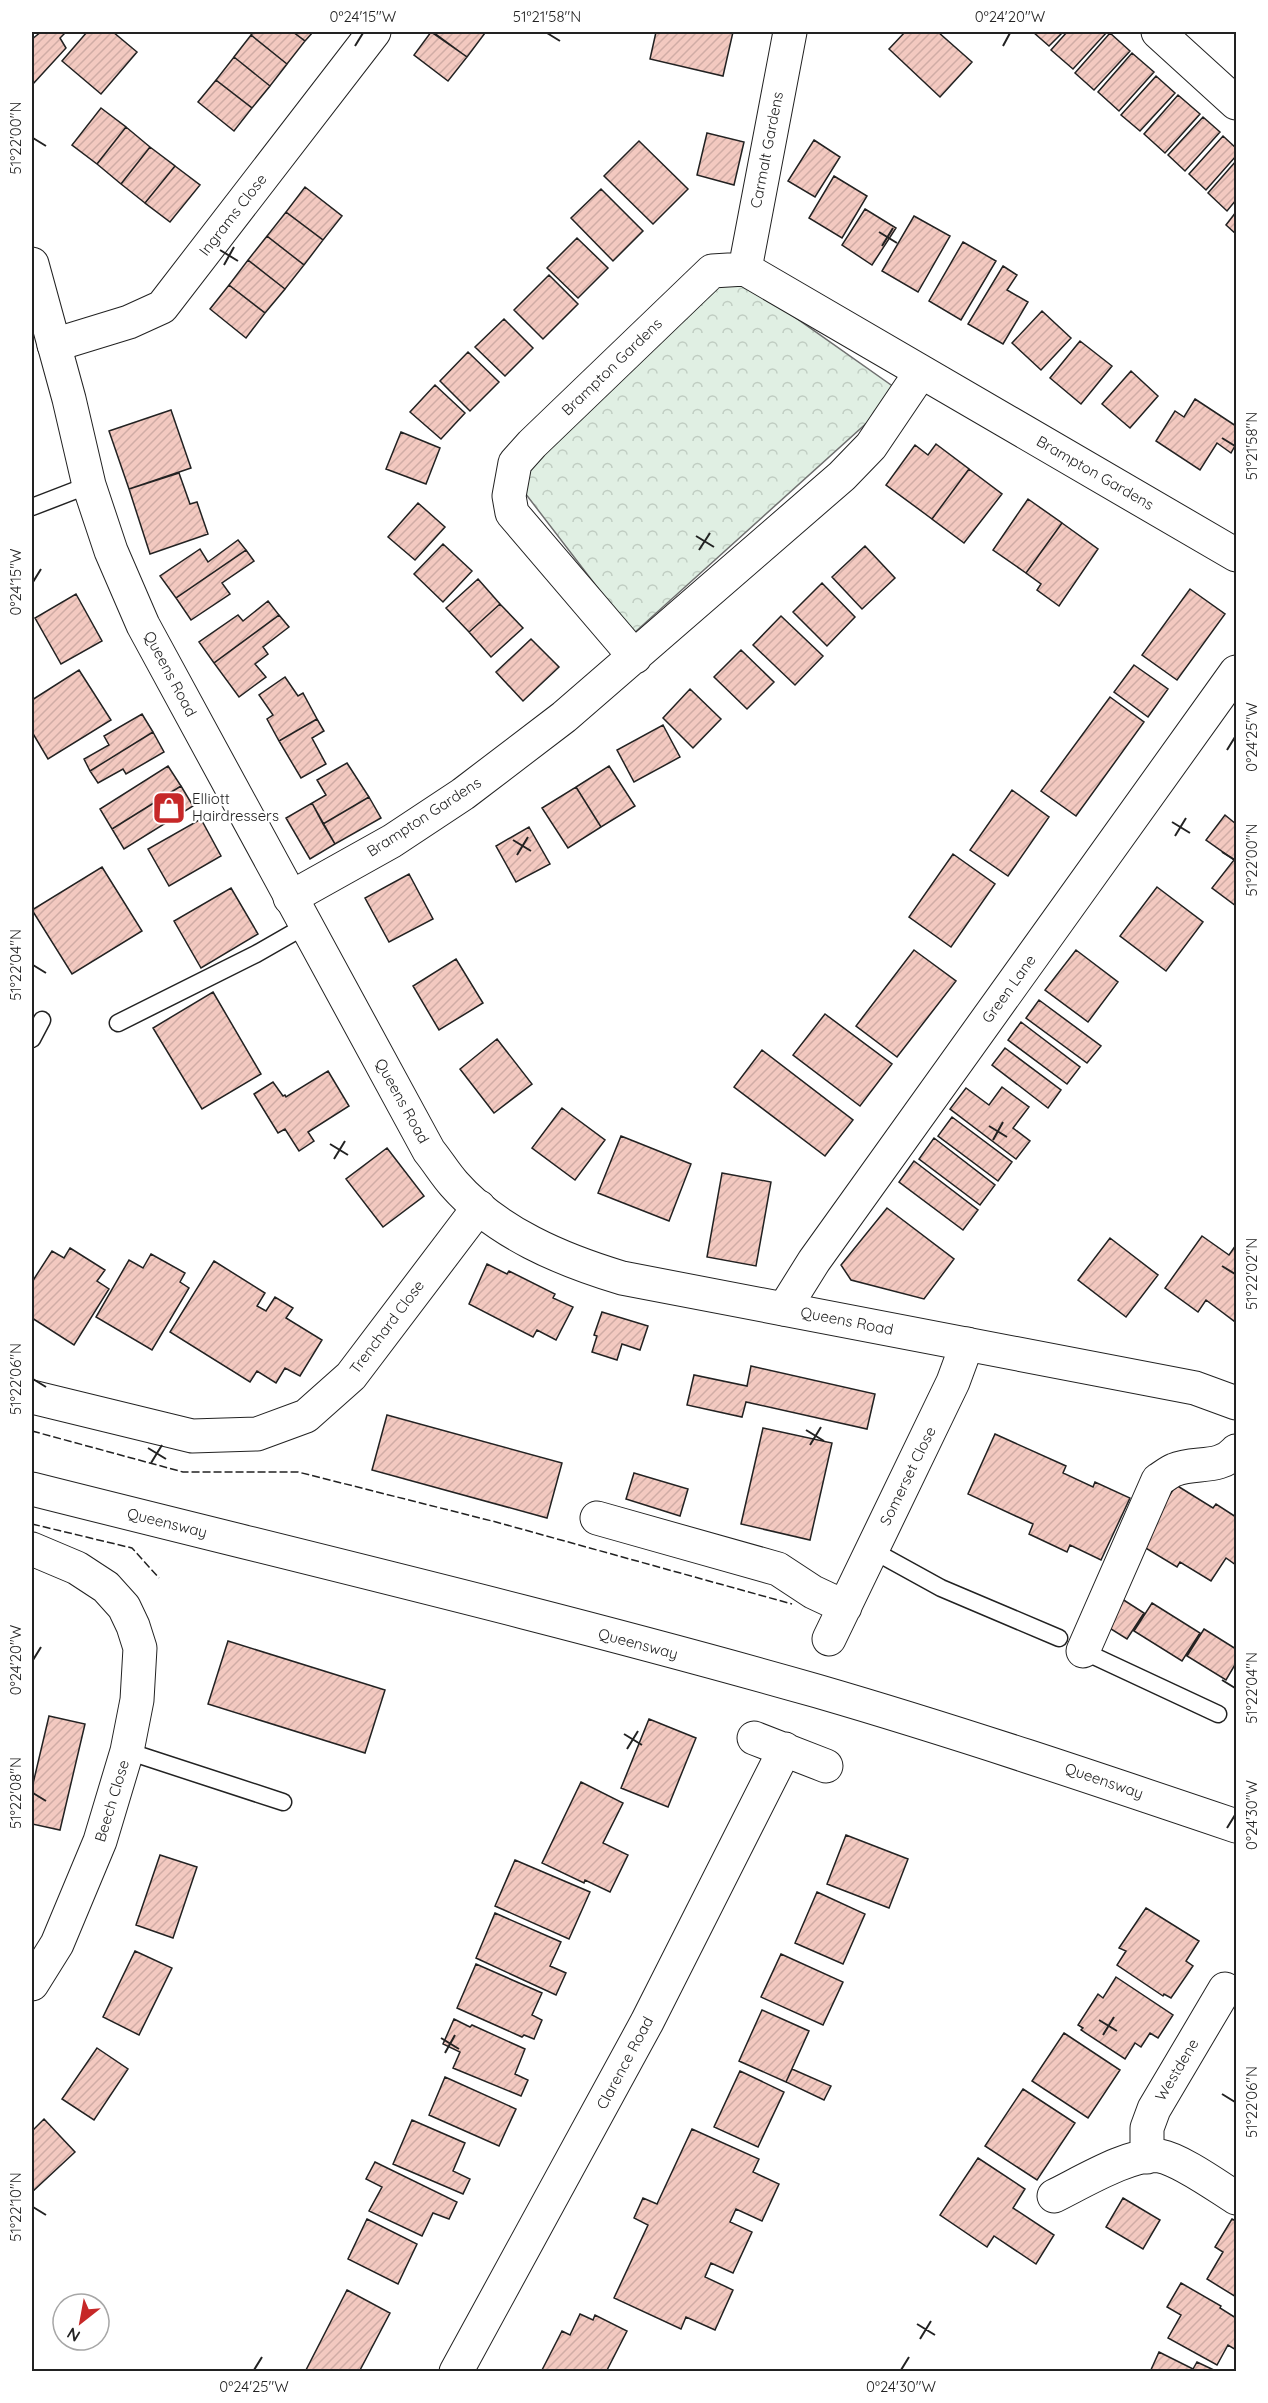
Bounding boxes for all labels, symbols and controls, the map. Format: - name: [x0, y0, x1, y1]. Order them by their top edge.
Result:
- text: 0°24'15"W: [330, 7, 397, 26]
- text: 51°21'58"N: [513, 7, 581, 26]
- text: 0°24'20"W: [975, 7, 1046, 26]
- street label: Carmalt Gardens: [746, 90, 787, 210]
- text: 51°22'00"N: [6, 102, 25, 174]
- street label: Ingrams Close: [195, 170, 271, 260]
- street label: Brampton Gardens: [557, 314, 666, 419]
- text: 51°21'58"N: [1242, 412, 1261, 480]
- street label: Brampton Gardens: [1033, 431, 1157, 514]
- text: 0°24'15"W: [6, 548, 25, 615]
- street label: Queens Road: [140, 628, 201, 720]
- text: 0°24'25"W: [1242, 702, 1261, 772]
- street label: Brampton Gardens: [363, 773, 484, 861]
- place label: Elliott Hairdressers: [192, 789, 279, 825]
- shop icon: Elliott Hairdressers: [151, 790, 187, 826]
- text: 51°22'00"N: [1242, 824, 1261, 896]
- text: 51°22'04"N: [6, 929, 25, 1001]
- street label: Green Lane: [977, 951, 1040, 1027]
- street label: Queens Road: [371, 1055, 434, 1147]
- text: 51°22'02"N: [1242, 1238, 1261, 1310]
- street label: Trenchard Close: [345, 1276, 428, 1377]
- street label: Queens Road: [799, 1302, 895, 1339]
- text: 51°22'06"N: [6, 1343, 25, 1415]
- street label: Somerset Close: [875, 1423, 940, 1528]
- street label: Queensway: [125, 1503, 209, 1542]
- text: 0°24'20"W: [6, 1624, 25, 1695]
- street label: Queensway: [596, 1624, 680, 1663]
- text: 51°22'04"N: [1242, 1652, 1261, 1724]
- text: 51°22'08"N: [6, 1757, 25, 1829]
- street label: Beech Close: [90, 1758, 133, 1844]
- street label: Queensway: [1062, 1758, 1146, 1803]
- text: 0°24'30"W: [1242, 1780, 1261, 1850]
- street label: Clarence Road: [592, 2013, 657, 2112]
- street label: Westdene: [1151, 2035, 1203, 2104]
- text: 51°22'06"N: [1242, 2066, 1261, 2138]
- text: 51°22'10"N: [6, 2172, 25, 2242]
- north arrow: [51, 2292, 111, 2352]
- text: N: [63, 2323, 83, 2346]
- text: 0°24'25"W: [219, 2377, 289, 2396]
- text: 0°24'30"W: [866, 2377, 936, 2396]

